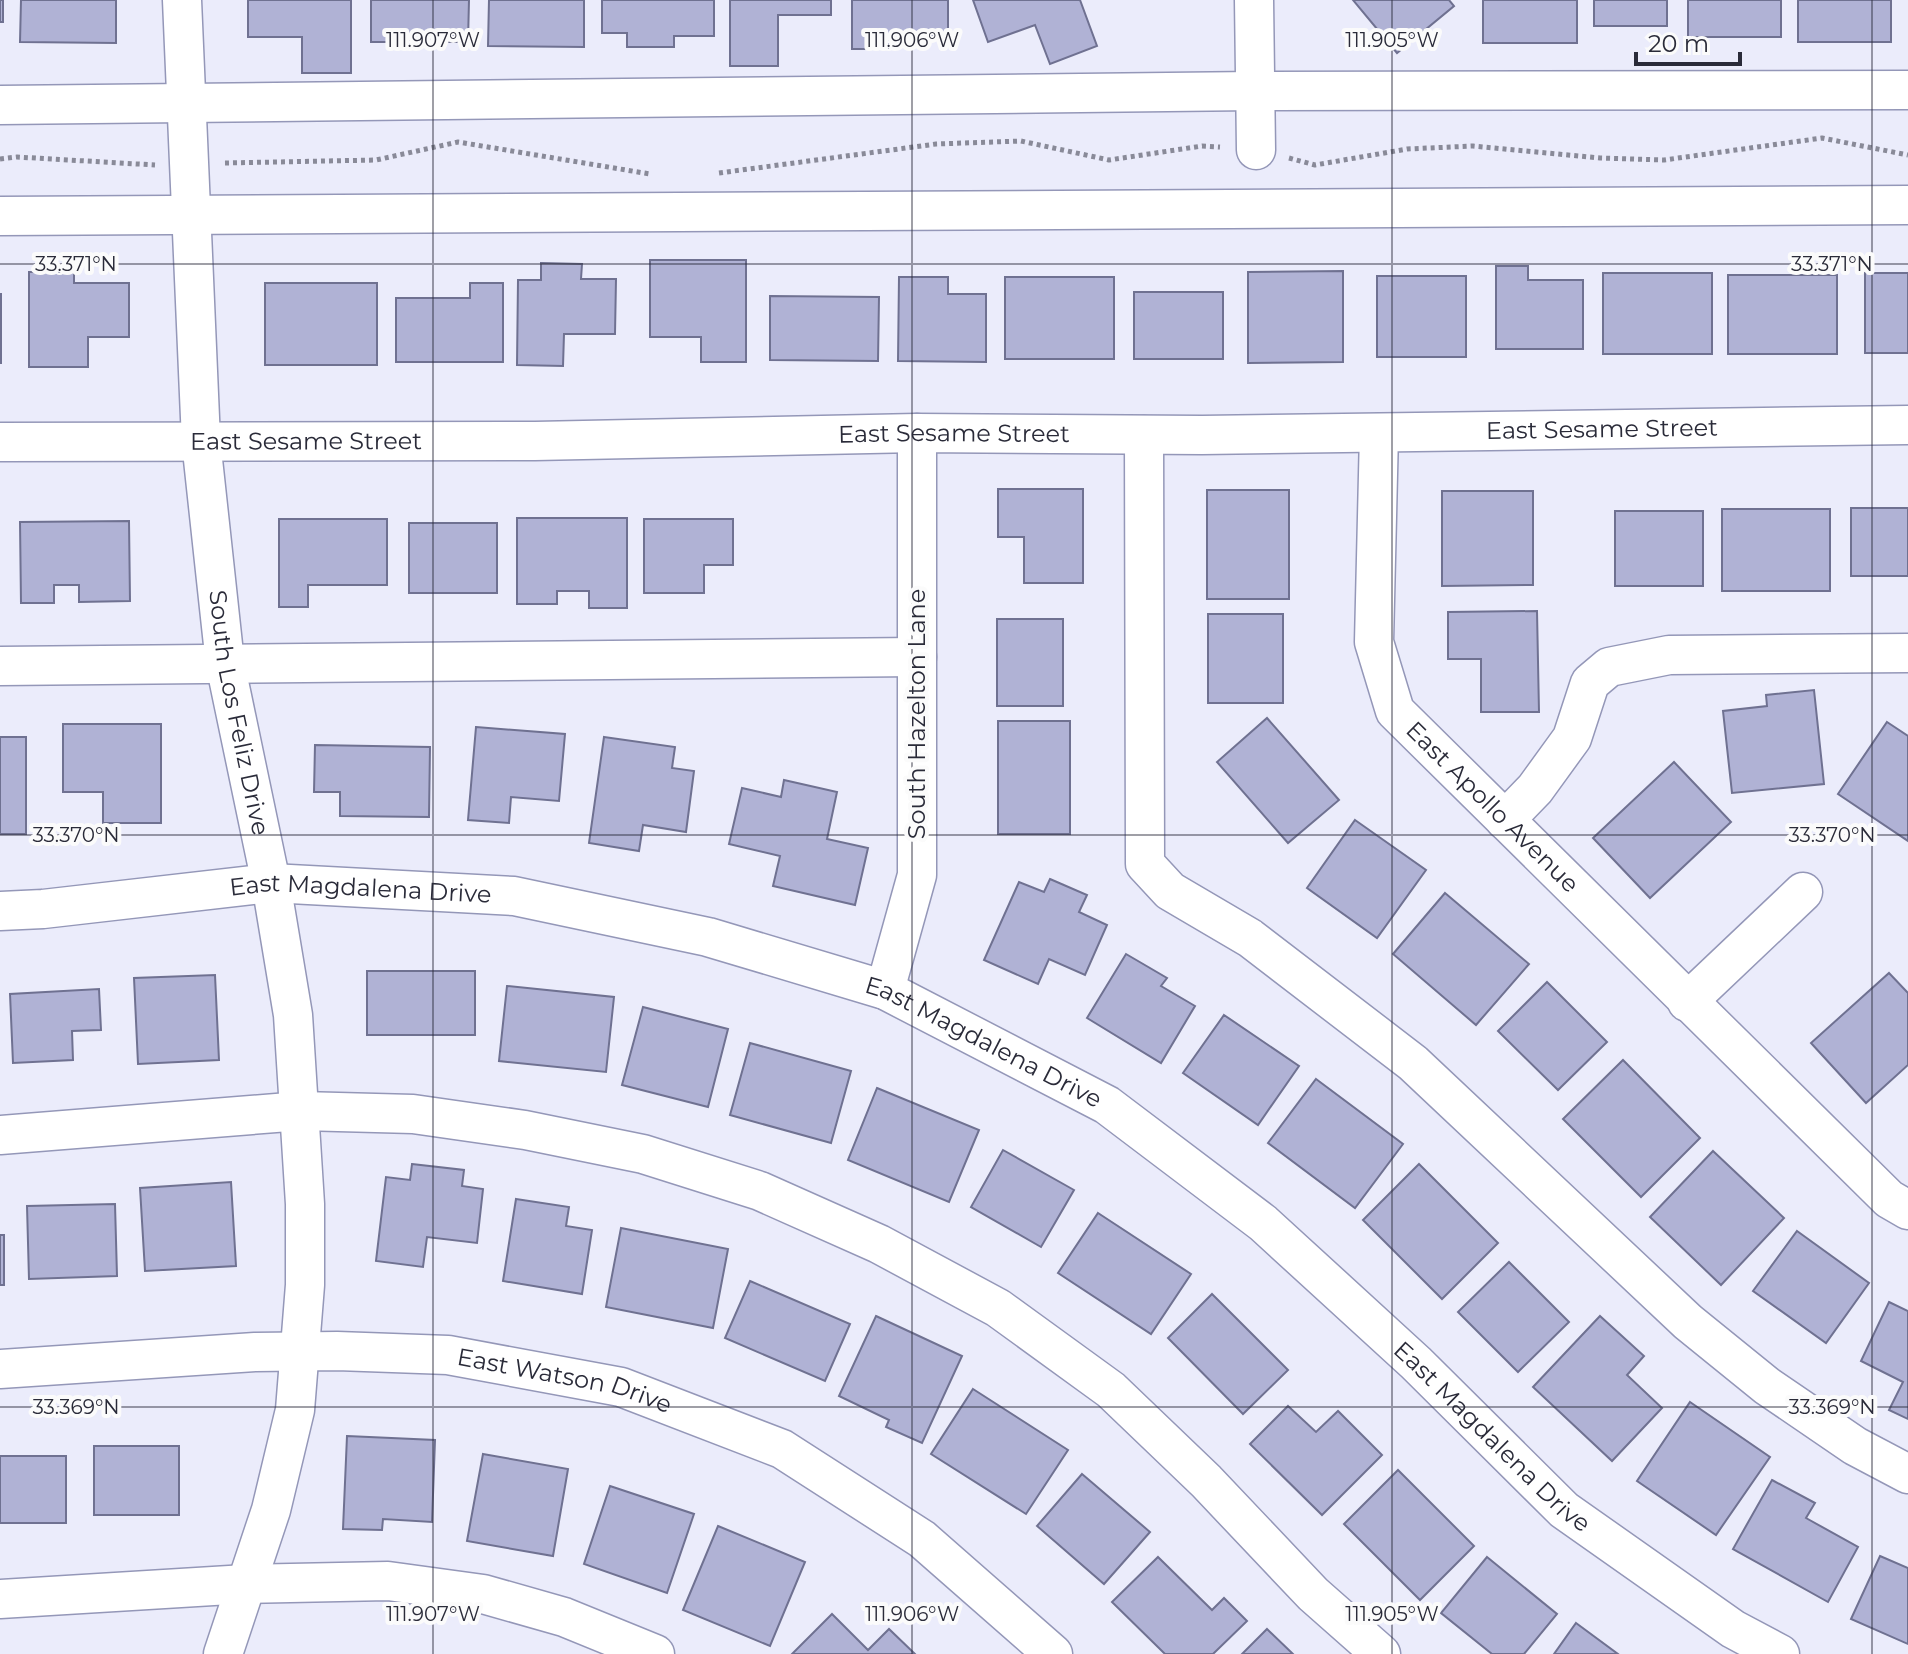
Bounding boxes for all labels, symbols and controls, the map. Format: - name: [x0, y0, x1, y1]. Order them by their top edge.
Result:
- scale bar: [1636, 16, 1740, 66]
- text: 111.907°W: [386, 28, 480, 52]
- text: 111.906°W: [865, 28, 959, 52]
- text: 111.905°W: [1345, 28, 1439, 52]
- text: 20 m: [1648, 29, 1709, 58]
- text: 33.371°N: [35, 252, 117, 276]
- text: 33.371°N: [1791, 252, 1873, 276]
- street label: East Sesame Street: [1486, 413, 1718, 445]
- street label: East Sesame Street: [838, 418, 1070, 449]
- street label: East Sesame Street: [190, 426, 422, 456]
- street label: South Los Feliz Drive: [203, 589, 276, 838]
- street label: South Hazelton Lane: [902, 589, 931, 839]
- street label: East Apollo Avenue: [1400, 715, 1585, 898]
- text: 33.370°N: [32, 823, 120, 847]
- text: 33.370°N: [1788, 823, 1876, 847]
- street label: East Magdalena Drive: [228, 868, 492, 909]
- street label: East Magdalena Drive: [862, 970, 1107, 1114]
- street label: East Magdalena Drive: [1388, 1335, 1596, 1538]
- street label: East Watson Drive: [455, 1342, 676, 1419]
- text: 33.369°N: [32, 1395, 120, 1419]
- text: 33.369°N: [1788, 1395, 1876, 1419]
- text: 111.907°W: [386, 1602, 480, 1626]
- text: 111.906°W: [865, 1602, 959, 1626]
- text: 111.905°W: [1345, 1602, 1439, 1626]

